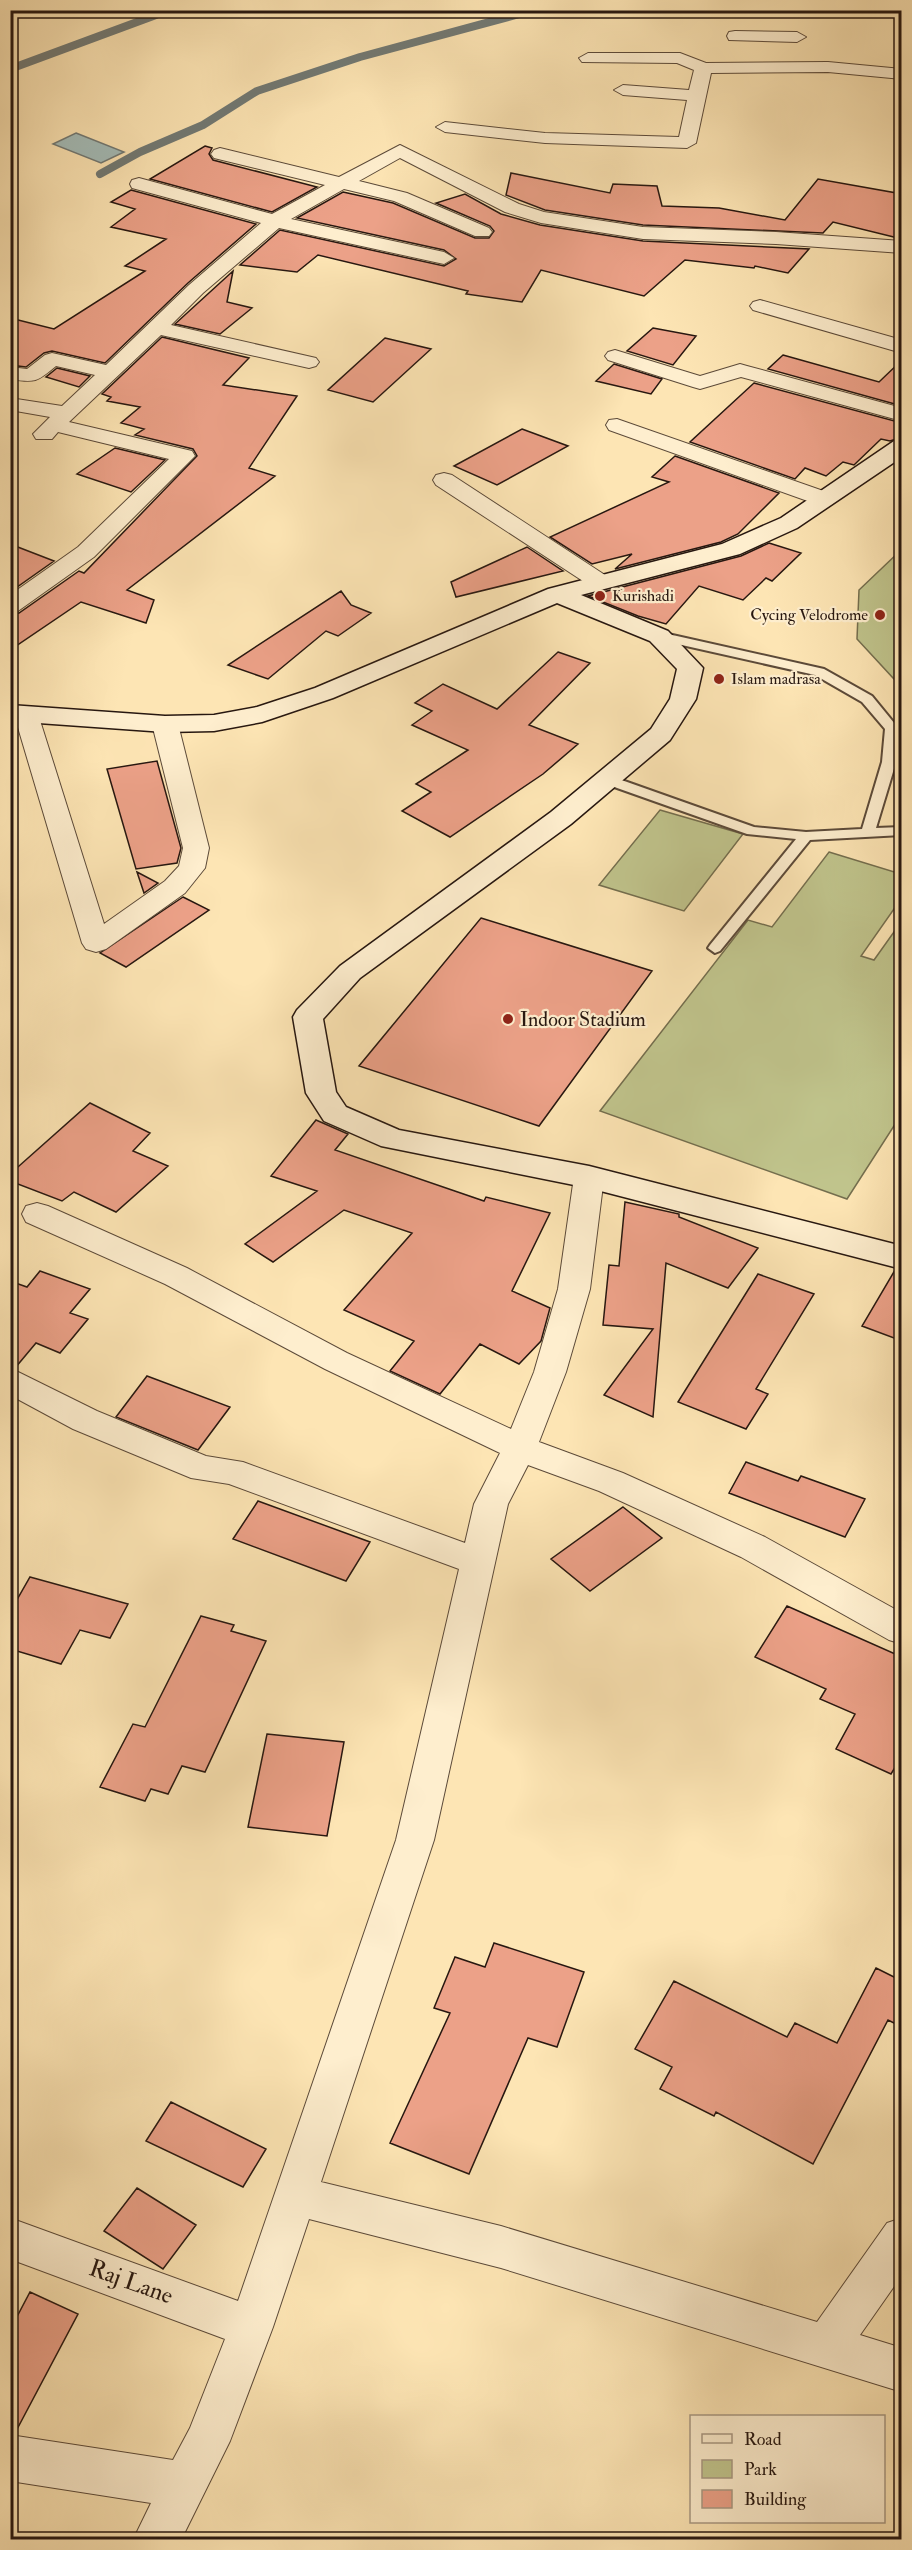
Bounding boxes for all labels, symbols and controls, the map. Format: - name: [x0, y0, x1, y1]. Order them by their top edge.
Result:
- place label: Kurishadi: [612, 586, 674, 606]
- marker: Kurishadi: [593, 589, 607, 603]
- place label: Cycing Velodrome: [750, 605, 868, 625]
- marker: Cycing Velodrome: [873, 608, 887, 622]
- place label: Islam madrasa: [731, 669, 821, 689]
- marker: Islam madrasa: [712, 672, 726, 686]
- place label: Indoor Stadium: [520, 1007, 646, 1032]
- marker: Indoor Stadium: [501, 1012, 515, 1026]
- street label: Raj Lane: [85, 2253, 177, 2311]
- legend: [690, 2415, 885, 2523]
- text: Road: [744, 2428, 782, 2451]
- text: Park: [744, 2458, 777, 2481]
- text: Building: [744, 2488, 807, 2511]

